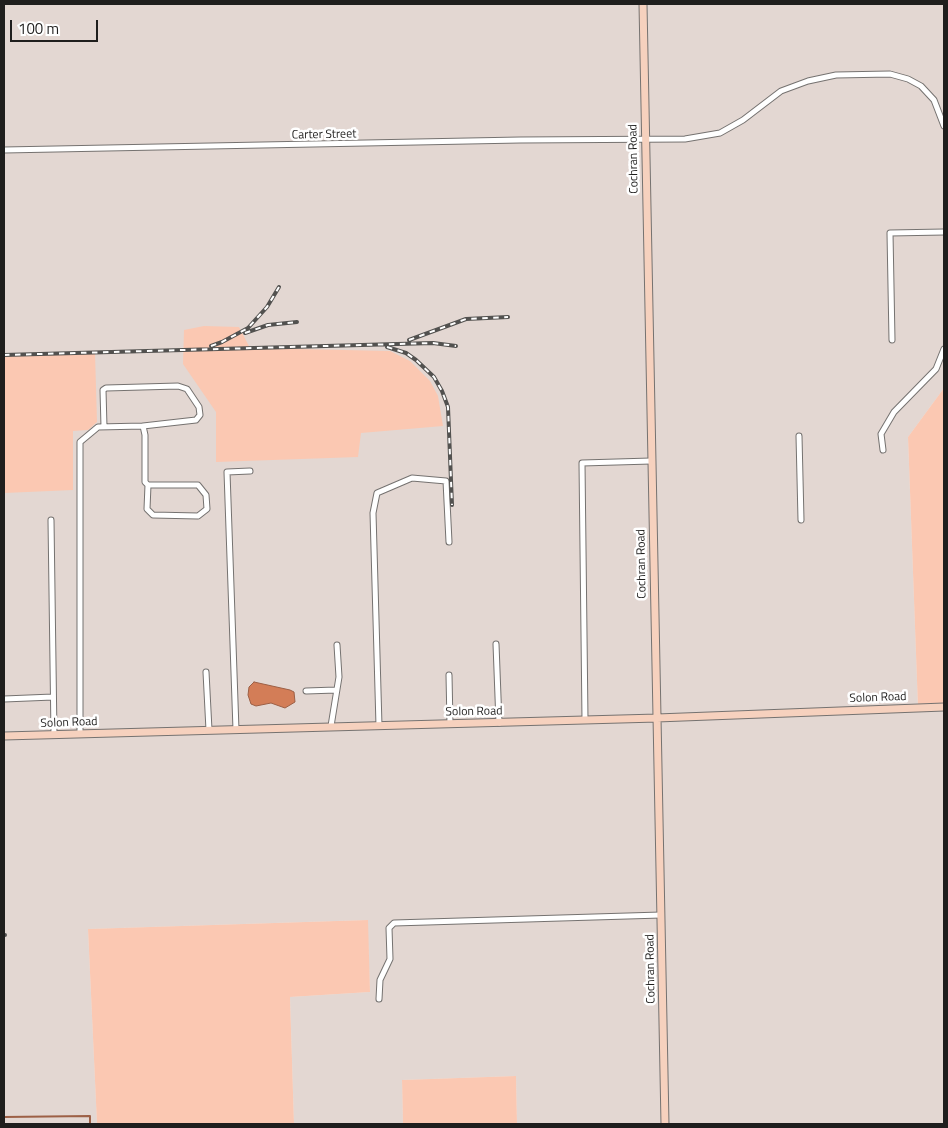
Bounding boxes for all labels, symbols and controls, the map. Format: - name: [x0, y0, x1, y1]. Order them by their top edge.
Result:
- scale bar: [12, 10, 100, 42]
- text: 100 m: [18, 17, 59, 40]
- street label: Cochran Road: [626, 124, 642, 194]
- street label: Carter Street: [292, 127, 356, 143]
- street label: Cochran Road: [634, 529, 650, 599]
- street label: Solon Road: [849, 690, 907, 706]
- street label: Solon Road: [445, 704, 503, 720]
- street label: Solon Road: [40, 715, 98, 731]
- street label: Cochran Road: [643, 934, 659, 1004]

